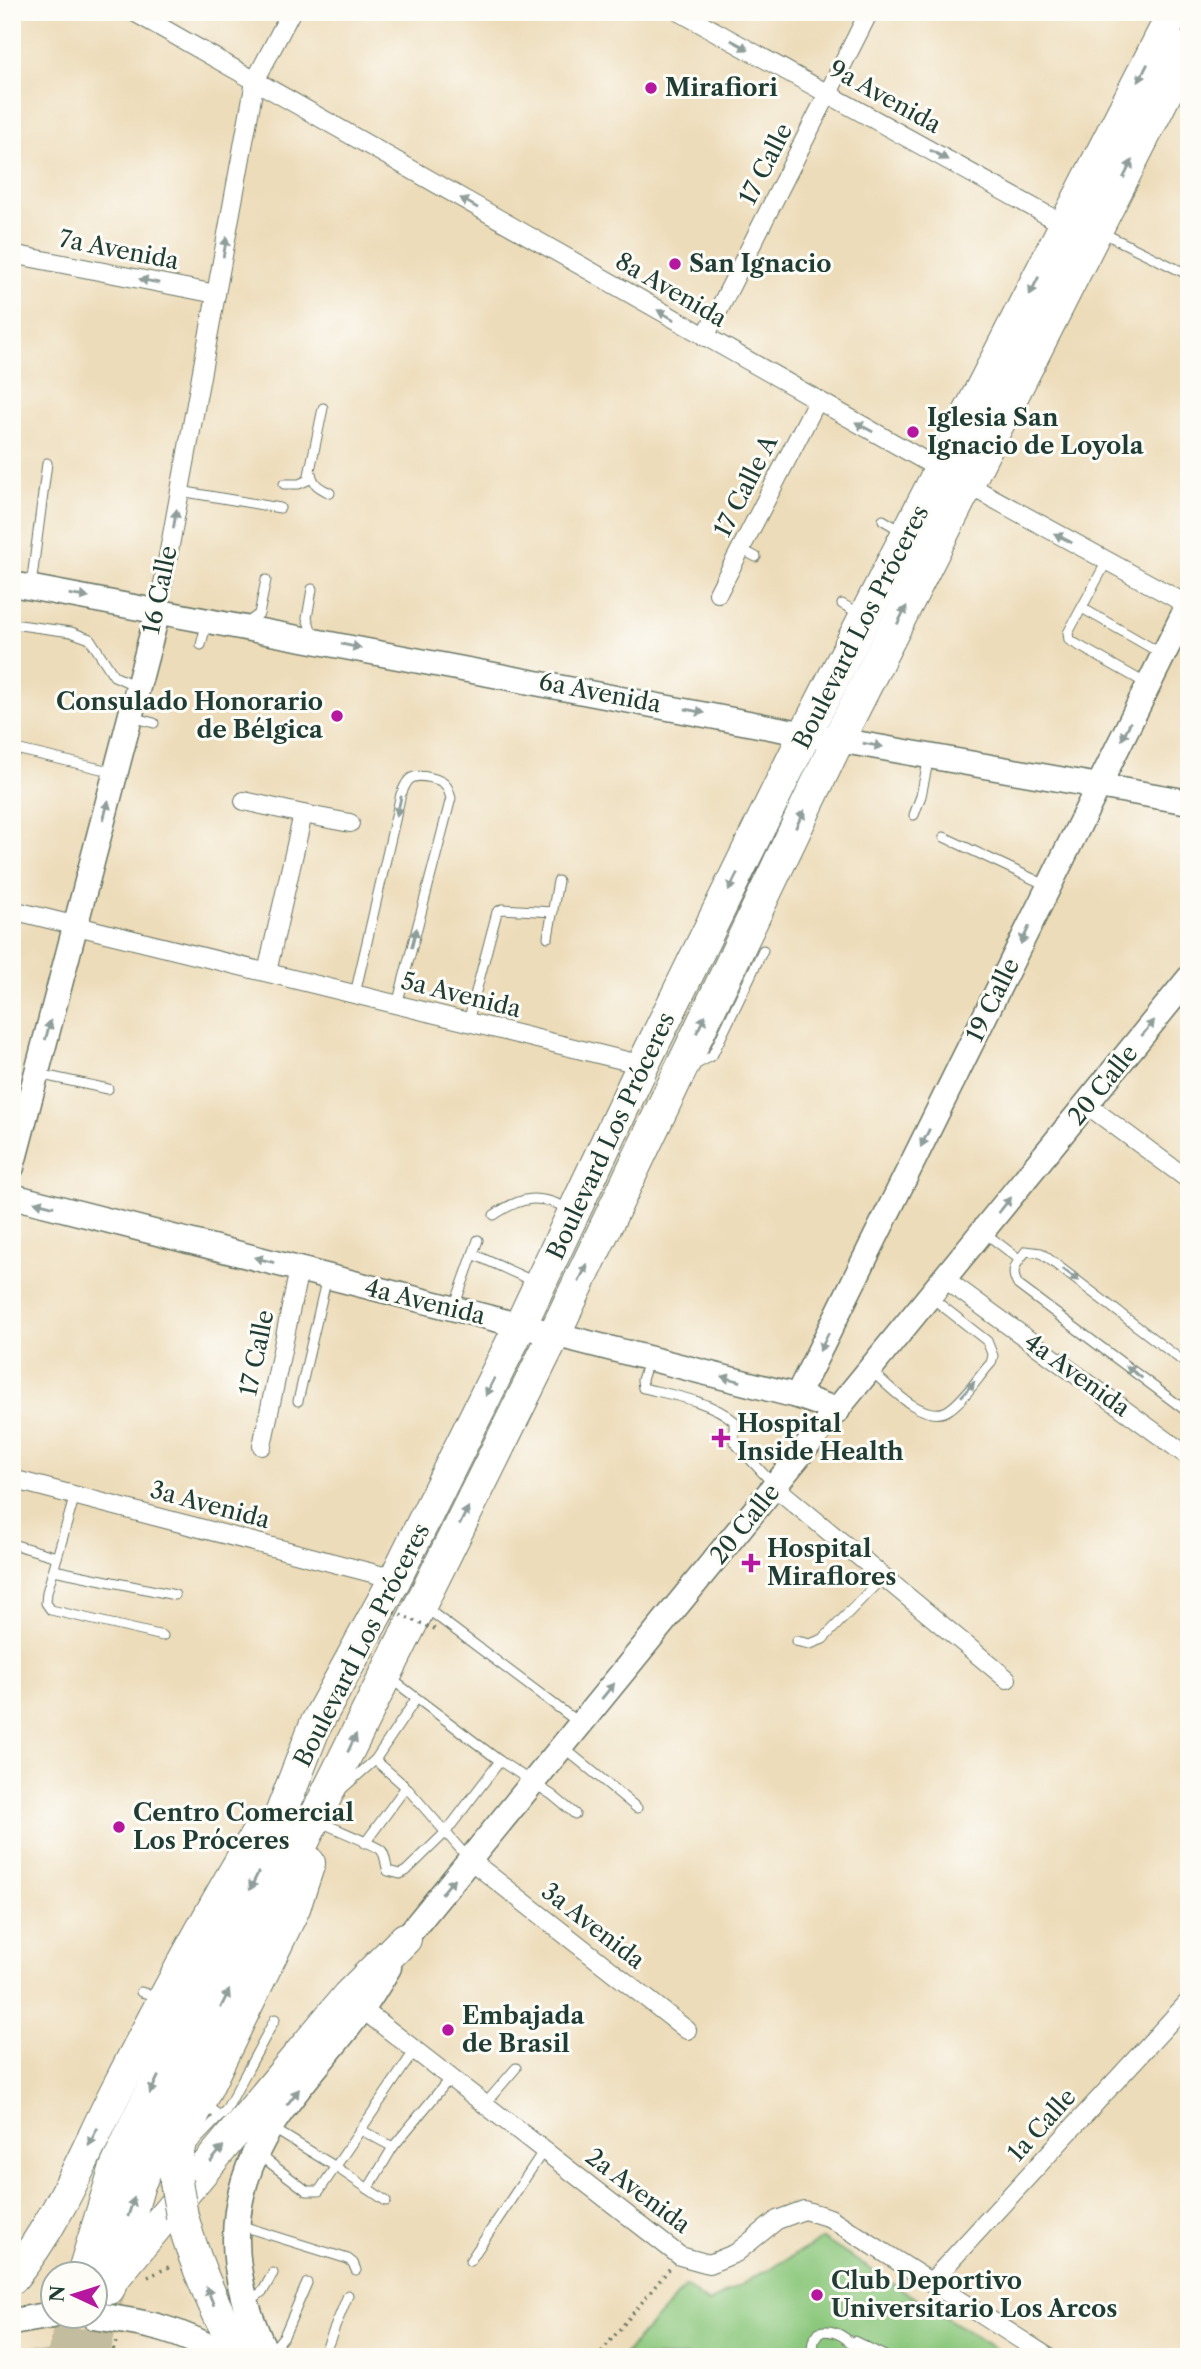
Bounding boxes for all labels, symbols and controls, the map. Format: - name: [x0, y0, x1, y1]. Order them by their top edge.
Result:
- one-way arrow: [730, 39, 750, 51]
- street label: 9a Avenida: [824, 54, 947, 139]
- one-way arrow: [1137, 63, 1148, 83]
- place label: Mirafiori: [665, 73, 778, 102]
- marker: Mirafiori: [643, 80, 659, 96]
- street label: 17 Calle: [733, 118, 798, 209]
- one-way arrow: [929, 149, 949, 161]
- one-way arrow: [1122, 159, 1133, 179]
- one-way arrow: [459, 197, 478, 209]
- street label: 7a Avenida: [57, 224, 182, 275]
- one-way arrow: [220, 236, 231, 258]
- street label: 8a Avenida: [610, 246, 732, 333]
- place label: San Ignacio: [689, 249, 832, 278]
- marker: San Ignacio: [667, 256, 683, 272]
- one-way arrow: [138, 276, 160, 287]
- one-way arrow: [1029, 276, 1040, 296]
- one-way arrow: [657, 309, 676, 321]
- place label: Iglesia San Ignacio de Loyola: [927, 403, 1145, 460]
- one-way arrow: [855, 421, 874, 433]
- marker: Iglesia San Ignacio de Loyola: [905, 424, 921, 440]
- street label: 17 Calle A: [708, 429, 784, 542]
- street label: Boulevard Los Próceres: [786, 500, 935, 753]
- one-way arrow: [169, 508, 180, 530]
- one-way arrow: [1053, 532, 1073, 544]
- street label: 16 Calle: [136, 543, 183, 637]
- one-way arrow: [68, 591, 90, 602]
- one-way arrow: [896, 605, 907, 625]
- one-way arrow: [340, 641, 362, 652]
- street label: 6a Avenida: [537, 666, 664, 719]
- place label: Consulado Honorario de Bélgica: [56, 687, 324, 744]
- one-way arrow: [684, 706, 706, 717]
- marker: Consulado Honorario de Bélgica: [329, 708, 345, 724]
- one-way arrow: [1121, 721, 1132, 741]
- one-way arrow: [862, 740, 884, 751]
- one-way arrow: [393, 795, 404, 817]
- one-way arrow: [101, 799, 112, 821]
- one-way arrow: [794, 809, 806, 829]
- one-way arrow: [727, 872, 739, 892]
- one-way arrow: [1020, 925, 1031, 945]
- one-way arrow: [409, 927, 420, 949]
- street label: 19 Calle: [960, 953, 1025, 1046]
- street label: 5a Avenida: [398, 966, 524, 1023]
- street label: Boulevard Los Próceres: [540, 1008, 681, 1264]
- one-way arrow: [696, 1013, 707, 1034]
- one-way arrow: [43, 1019, 54, 1041]
- one-way arrow: [1141, 1020, 1156, 1038]
- street label: 20 Calle: [1062, 1039, 1144, 1130]
- one-way arrow: [919, 1128, 930, 1148]
- one-way arrow: [998, 1197, 1013, 1215]
- one-way arrow: [33, 1198, 55, 1209]
- one-way arrow: [253, 1255, 274, 1265]
- one-way arrow: [577, 1263, 589, 1283]
- one-way arrow: [1061, 1268, 1079, 1283]
- street label: 4a Avenida: [362, 1273, 489, 1331]
- street label: 17 Calle: [233, 1307, 280, 1399]
- street label: 4a Avenida: [1019, 1327, 1136, 1423]
- one-way arrow: [818, 1332, 829, 1352]
- one-way arrow: [1125, 1366, 1143, 1380]
- one-way arrow: [720, 1373, 742, 1384]
- one-way arrow: [484, 1377, 495, 1397]
- one-way arrow: [960, 1380, 976, 1398]
- place label: Hospital Inside Health: [737, 1409, 904, 1466]
- marker: Hospital Inside Health: [711, 1428, 731, 1448]
- street label: 3a Avenida: [147, 1475, 273, 1534]
- street label: 20 Calle: [704, 1478, 786, 1569]
- one-way arrow: [459, 1506, 470, 1526]
- street label: Boulevard Los Próceres: [287, 1518, 436, 1771]
- place label: Hospital Miraflores: [767, 1534, 896, 1591]
- marker: Hospital Miraflores: [741, 1553, 761, 1573]
- one-way arrow: [600, 1682, 615, 1699]
- one-way arrow: [347, 1733, 358, 1753]
- place label: Centro Comercial Los Próceres: [133, 1798, 354, 1855]
- marker: Centro Comercial Los Próceres: [111, 1819, 127, 1835]
- one-way arrow: [249, 1871, 260, 1891]
- street label: 3a Avenida: [536, 1876, 651, 1975]
- one-way arrow: [441, 1877, 456, 1895]
- one-way arrow: [220, 1989, 231, 2009]
- place label: Embajada de Brasil: [462, 2001, 586, 2058]
- marker: Embajada de Brasil: [440, 2022, 456, 2038]
- one-way arrow: [149, 2075, 160, 2095]
- street label: 1a Calle: [1001, 2082, 1082, 2167]
- one-way arrow: [286, 2088, 300, 2106]
- one-way arrow: [88, 2127, 99, 2147]
- street label: 2a Avenida: [580, 2142, 697, 2239]
- one-way arrow: [209, 2145, 224, 2162]
- one-way arrow: [127, 2196, 137, 2217]
- north arrow: [38, 2260, 108, 2330]
- place label: Club Deportivo Universitario Los Arcos: [831, 2266, 1117, 2323]
- text: N: [45, 2285, 70, 2303]
- one-way arrow: [205, 2285, 216, 2306]
- marker: Club Deportivo Universitario Los Arcos: [809, 2287, 825, 2303]

